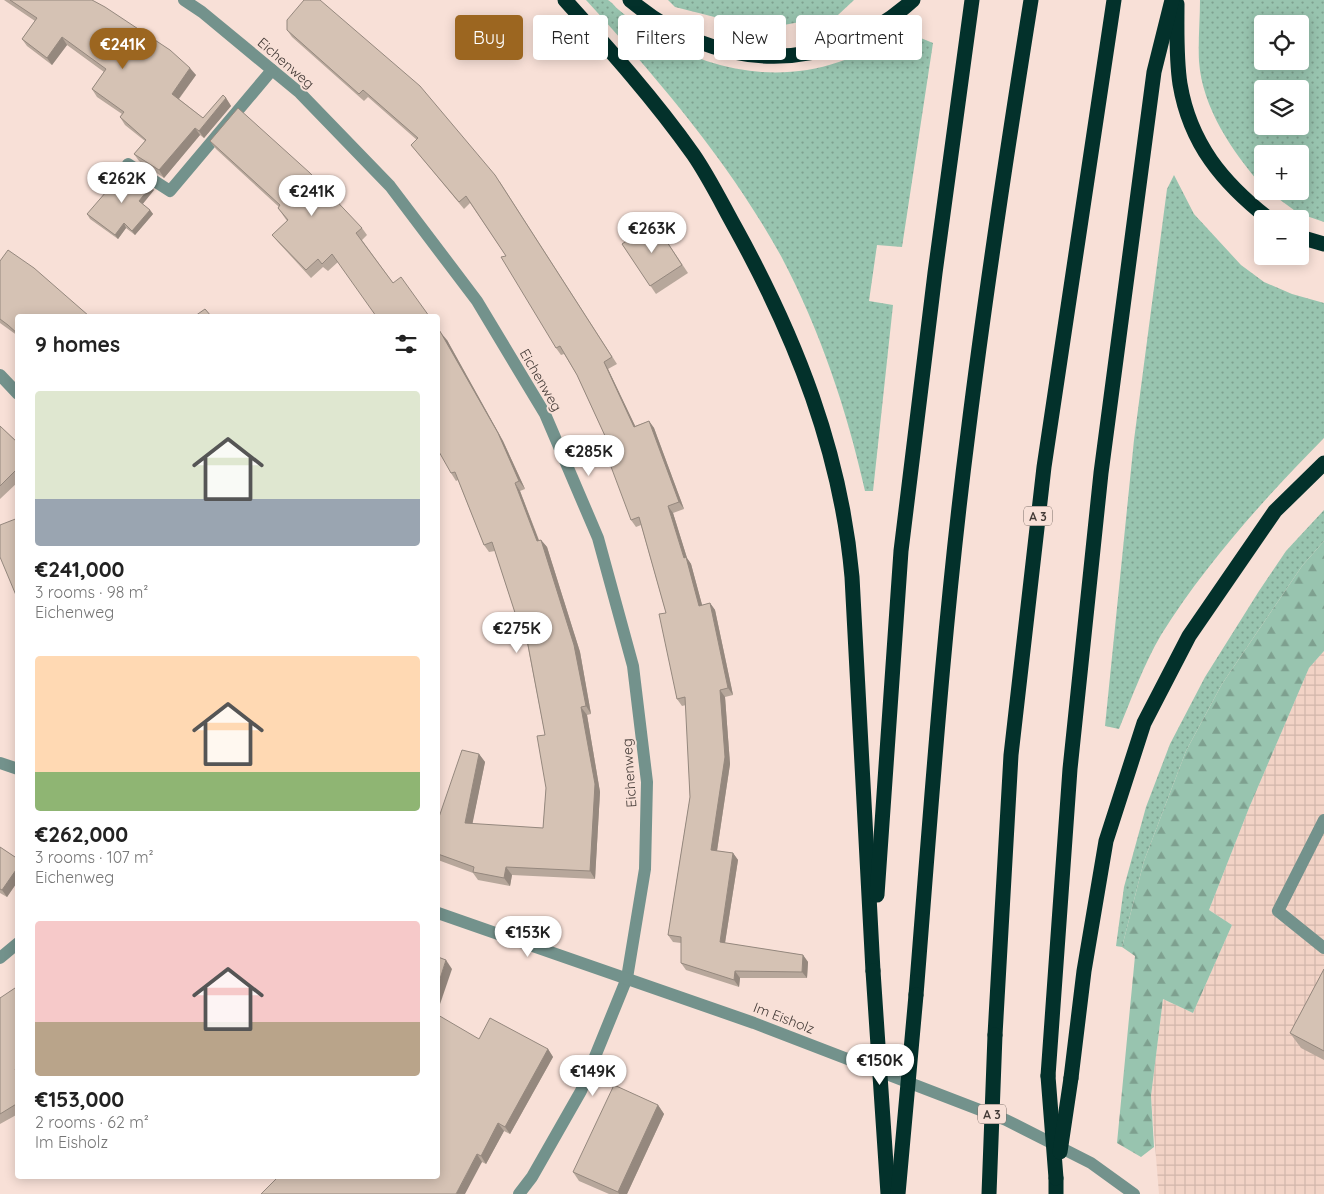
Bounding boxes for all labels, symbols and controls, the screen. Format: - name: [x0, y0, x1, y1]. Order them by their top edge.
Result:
- chip: Buy: [455, 15, 523, 60]
- chip: Rent: [533, 15, 608, 60]
- chip: Filters: [618, 15, 704, 60]
- chip: New: [714, 15, 786, 60]
- chip: Apartment: [796, 15, 922, 60]
- map controls: [1254, 15, 1309, 265]
- button: locate: [1254, 15, 1309, 70]
- pin: €241K: [88, 28, 158, 70]
- street label: Eichenweg: [254, 33, 318, 93]
- text: €241K: [101, 34, 145, 54]
- button: layers: [1254, 80, 1309, 135]
- button: +: [1254, 145, 1309, 200]
- pin: €262K: [87, 162, 157, 204]
- text: €262K: [98, 168, 146, 188]
- pin: €241K: [277, 174, 347, 217]
- text: €241K: [290, 181, 334, 201]
- button: −: [1254, 210, 1309, 265]
- pin: €263K: [617, 212, 687, 254]
- text: €263K: [628, 218, 676, 238]
- icon: filters: [392, 330, 420, 358]
- text: 9 homes: [35, 331, 120, 357]
- street label: Eichenweg: [516, 346, 566, 414]
- icon: home: [183, 424, 273, 514]
- pin: €285K: [554, 434, 624, 477]
- text: €285K: [565, 441, 613, 461]
- road number: A 3: [1024, 506, 1052, 526]
- text: €241,000: [35, 556, 124, 582]
- text: 3 rooms · 98 m²: [35, 582, 148, 602]
- text: Eichenweg: [35, 602, 114, 622]
- pin: €275K: [482, 612, 552, 654]
- text: €275K: [493, 618, 541, 638]
- icon: home: [183, 689, 273, 779]
- street label: Eichenweg: [618, 738, 640, 808]
- text: €262,000: [35, 821, 128, 847]
- text: 3 rooms · 107 m²: [35, 847, 154, 867]
- text: Eichenweg: [35, 867, 114, 887]
- pin: €153K: [493, 916, 563, 958]
- text: €153K: [506, 922, 550, 942]
- icon: home: [183, 954, 273, 1044]
- street label: Im Eisholz: [751, 998, 817, 1038]
- pin: €150K: [845, 1044, 915, 1086]
- text: €150K: [857, 1050, 903, 1070]
- pin: €149K: [558, 1054, 628, 1097]
- text: €149K: [571, 1061, 615, 1081]
- text: €153,000: [35, 1086, 124, 1112]
- road number: A 3: [978, 1104, 1006, 1124]
- text: 2 rooms · 62 m²: [35, 1112, 149, 1132]
- text: Im Eisholz: [35, 1132, 108, 1152]

